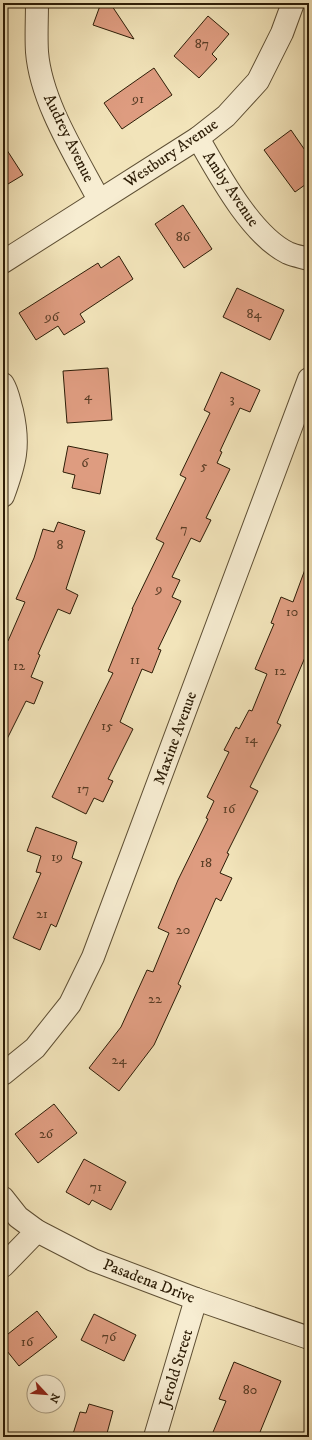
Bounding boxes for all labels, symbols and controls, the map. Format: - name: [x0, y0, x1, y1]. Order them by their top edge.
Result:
- house number: 87: [195, 35, 209, 53]
- house number: 91: [131, 90, 144, 108]
- street label: Audrey Avenue: [39, 91, 99, 186]
- street label: Westbury Avenue: [119, 114, 222, 192]
- street label: Amby Avenue: [198, 147, 264, 231]
- house number: 86: [176, 228, 191, 246]
- house number: 84: [246, 305, 262, 323]
- house number: 96: [44, 308, 60, 326]
- house number: 4: [84, 387, 93, 405]
- house number: 3: [229, 390, 235, 408]
- house number: 6: [81, 454, 89, 472]
- house number: 5: [201, 457, 208, 475]
- house number: 7: [180, 520, 188, 538]
- house number: 8: [56, 536, 64, 554]
- house number: 9: [155, 580, 163, 598]
- house number: 10: [286, 603, 298, 621]
- house number: 11: [130, 651, 140, 669]
- house number: 12: [13, 657, 25, 675]
- house number: 12: [274, 662, 286, 680]
- street label: Maxine Avenue: [149, 688, 201, 787]
- house number: 15: [101, 717, 113, 735]
- house number: 14: [244, 730, 259, 748]
- house number: 17: [77, 780, 89, 798]
- house number: 16: [223, 800, 236, 818]
- house number: 19: [51, 848, 63, 866]
- house number: 18: [200, 854, 212, 872]
- house number: 21: [36, 905, 48, 923]
- house number: 20: [176, 921, 190, 939]
- house number: 22: [148, 990, 162, 1008]
- house number: 24: [112, 1051, 127, 1069]
- house number: 26: [39, 1125, 54, 1143]
- house number: 71: [90, 1178, 102, 1196]
- street label: Pasadena Drive: [100, 1254, 198, 1308]
- street label: Jerold Street: [154, 1327, 197, 1411]
- house number: 76: [102, 1328, 117, 1346]
- house number: 16: [21, 1333, 34, 1351]
- north arrow: [26, 1374, 66, 1414]
- house number: 80: [243, 1381, 257, 1399]
- text: N: [46, 1391, 62, 1405]

